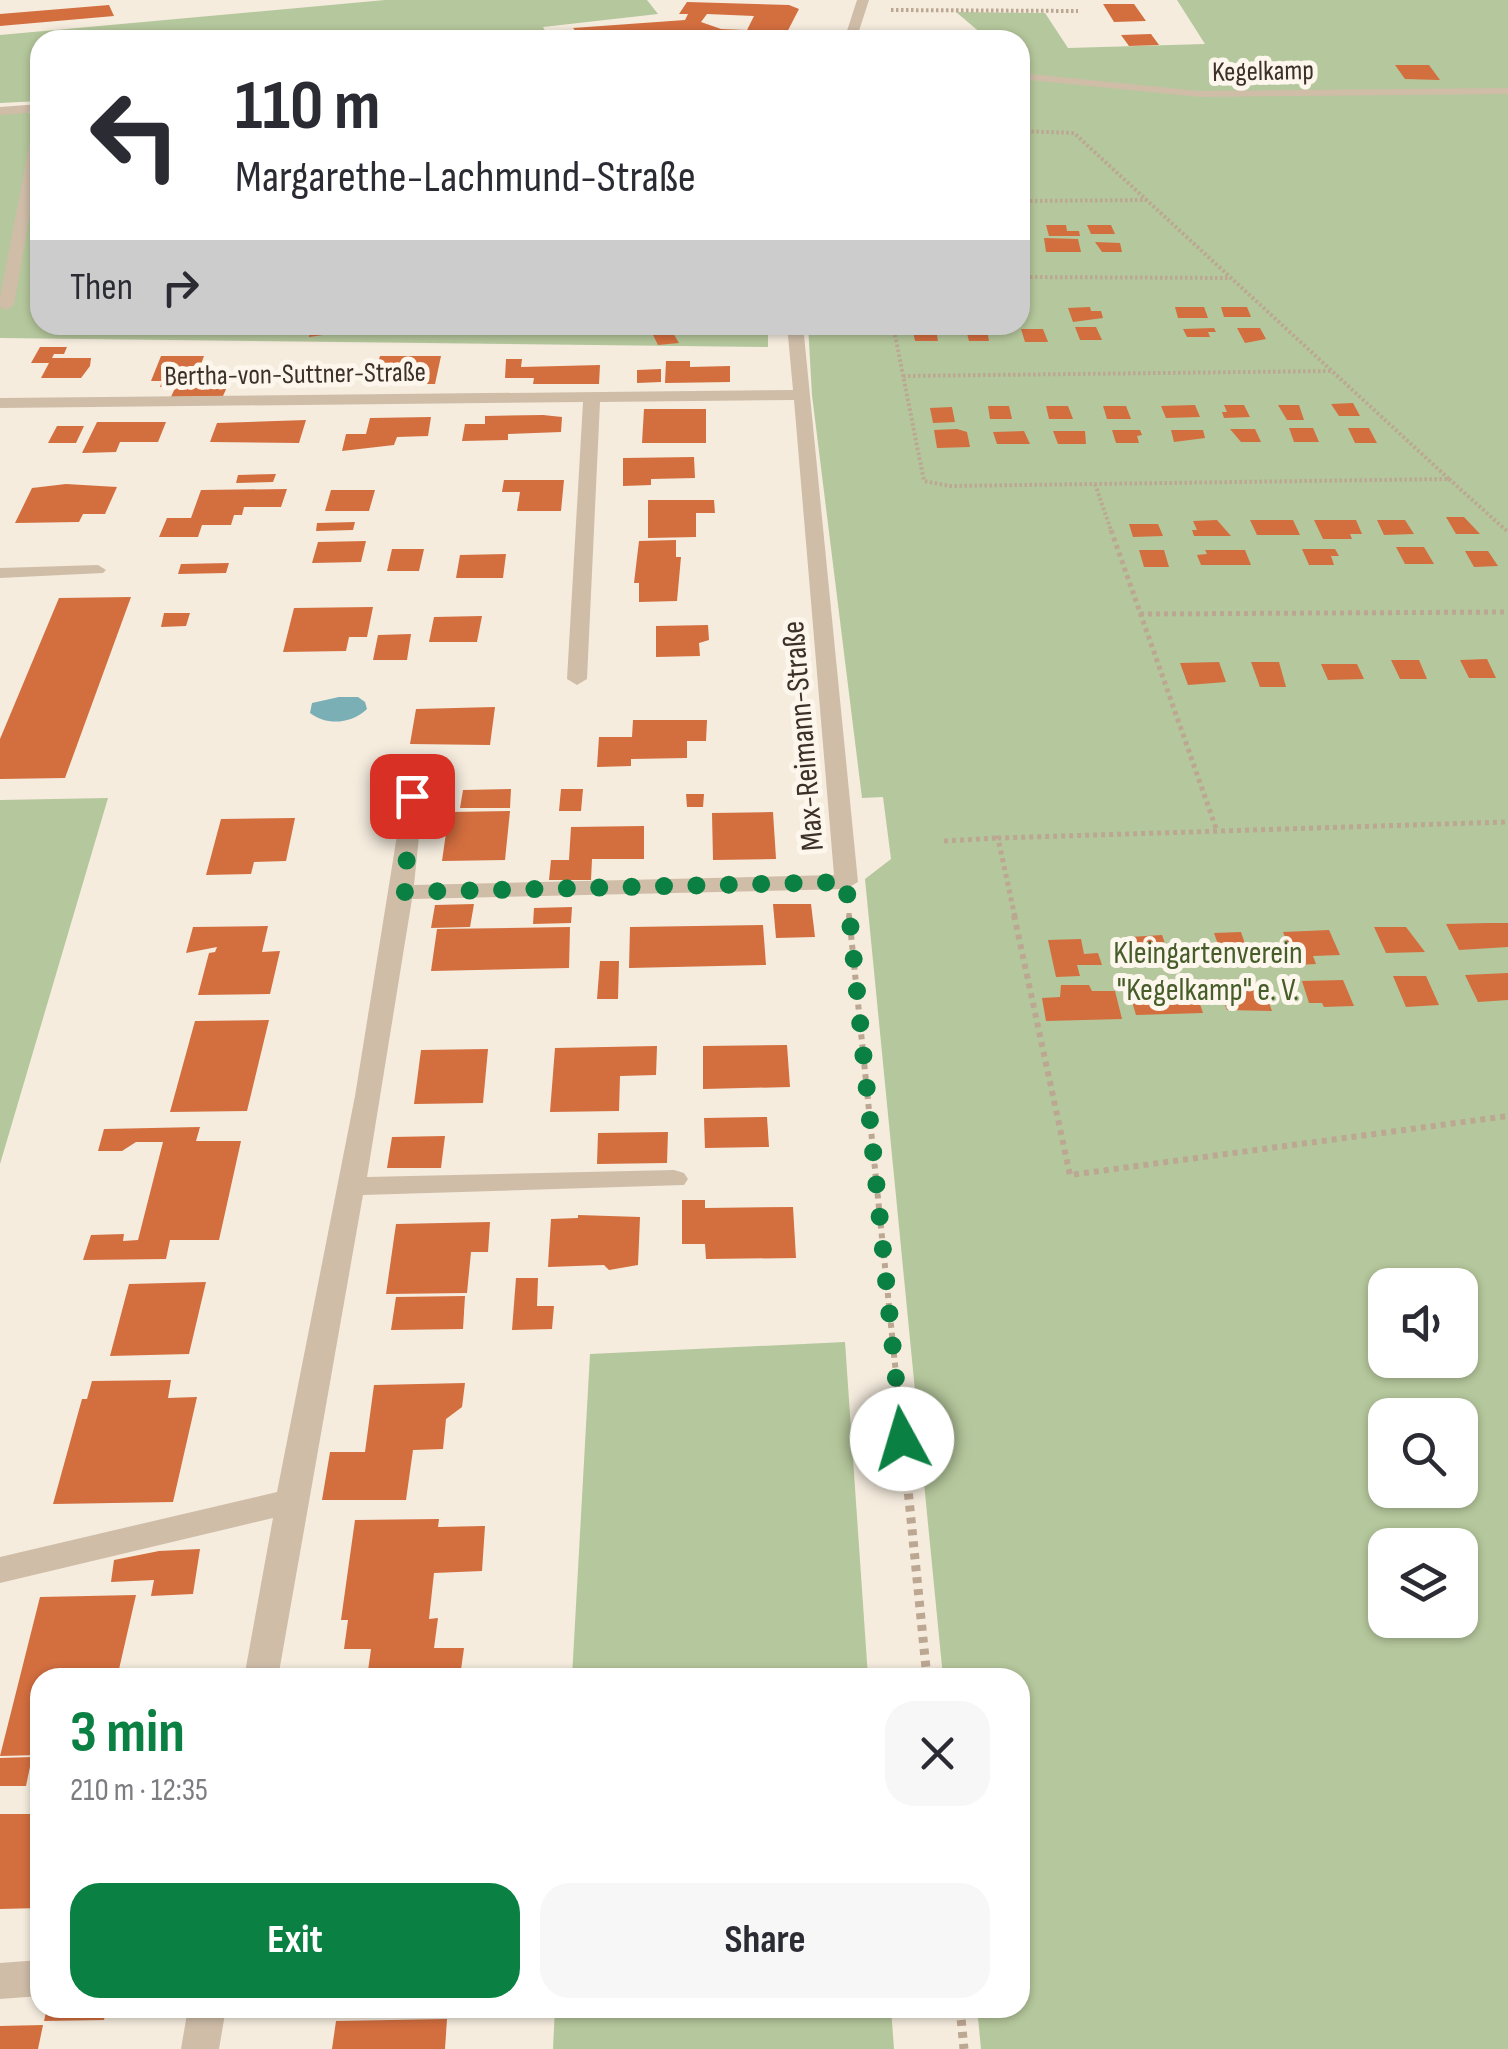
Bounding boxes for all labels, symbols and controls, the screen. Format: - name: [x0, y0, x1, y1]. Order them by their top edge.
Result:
- street label: Kegelkamp: [1212, 54, 1314, 89]
- text: 110 m: [235, 65, 381, 149]
- icon: left: [70, 70, 200, 200]
- text: Margarethe-Lachmund-Straße: [235, 150, 696, 205]
- icon: right: [153, 260, 208, 315]
- text: Then: [70, 265, 133, 310]
- street label: Bertha-von-Suttner-Straße: [164, 356, 426, 393]
- street label: Max-Reimann-Straße: [774, 619, 833, 853]
- pin: [370, 754, 455, 839]
- icon: arrive: [385, 769, 440, 824]
- park label: Kleingartenverein "Kegelkamp" e. V.: [1113, 934, 1303, 1010]
- map controls: [1368, 1268, 1478, 1638]
- button: sound: [1368, 1268, 1478, 1378]
- position arrow: [850, 1387, 954, 1491]
- button: search: [1368, 1398, 1478, 1508]
- button: layers: [1368, 1528, 1478, 1638]
- text: 3 min: [70, 1697, 185, 1769]
- button: close: [885, 1701, 990, 1806]
- text: 210 m · 12:35: [70, 1771, 208, 1810]
- button: Exit: [70, 1883, 520, 1998]
- button: Share: [540, 1883, 990, 1998]

